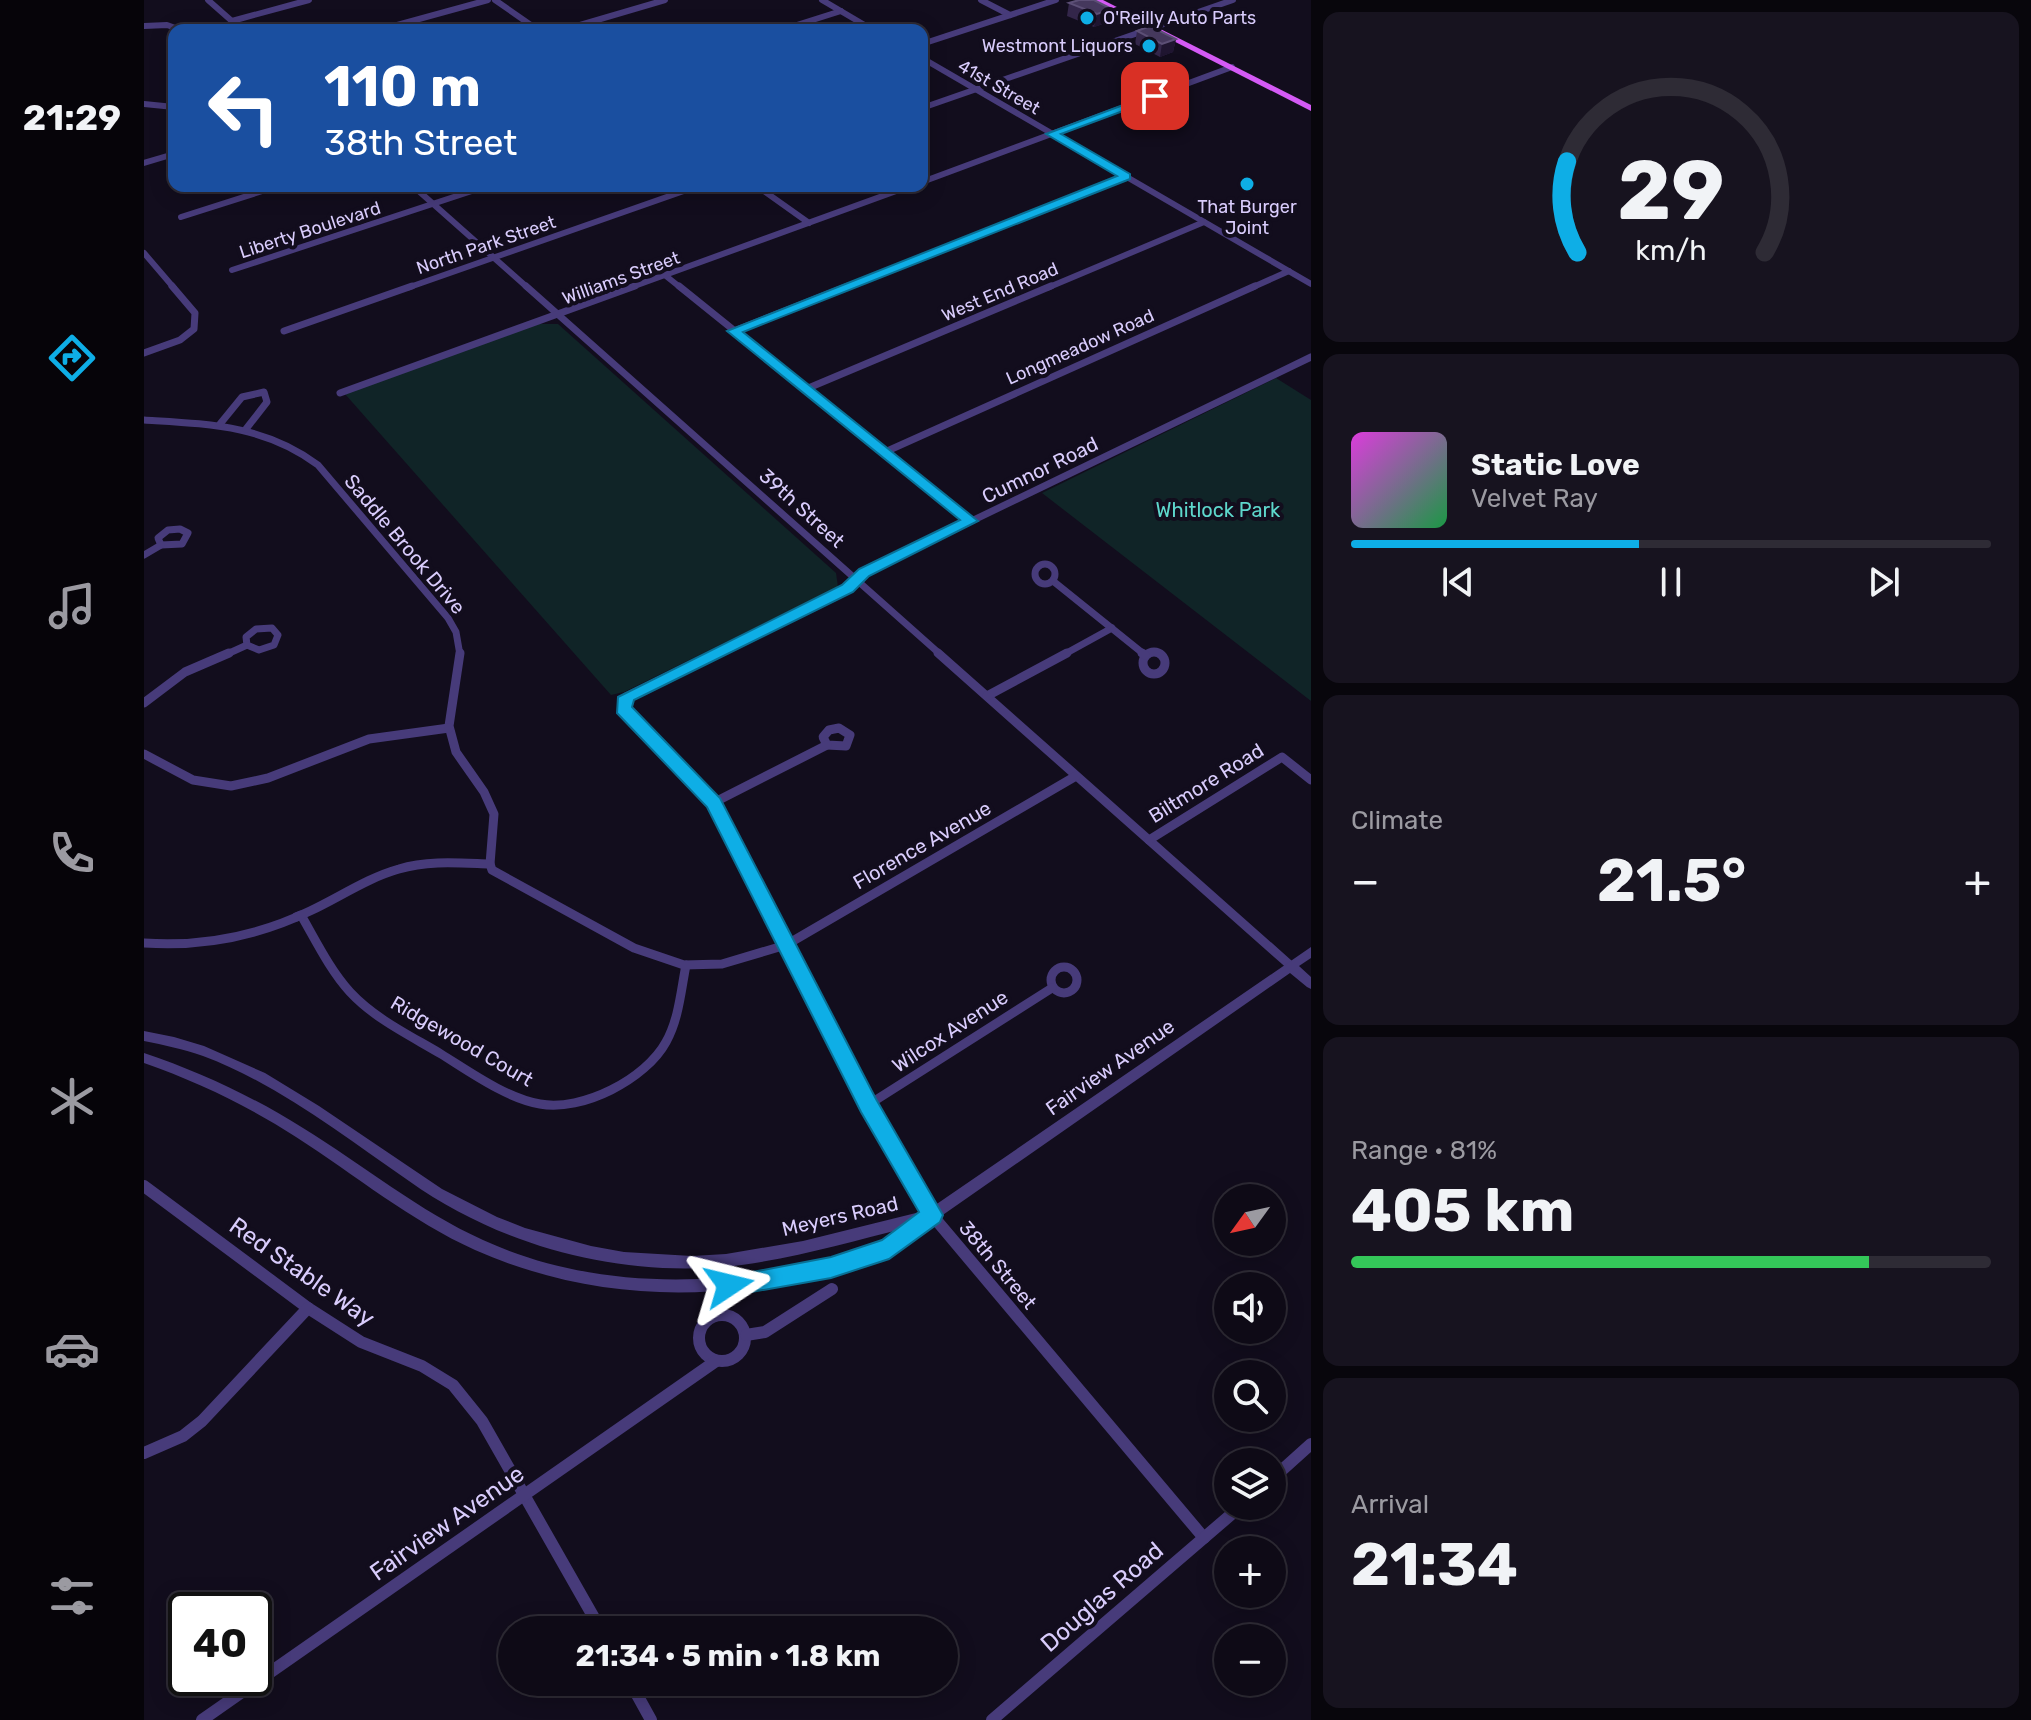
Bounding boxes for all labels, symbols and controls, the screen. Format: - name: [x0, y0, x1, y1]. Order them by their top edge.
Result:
- place label: O'Reilly Auto Parts: [1103, 7, 1256, 29]
- marker: O'Reilly Auto Parts: [1078, 9, 1096, 27]
- place label: Westmont Liquors: [982, 35, 1133, 57]
- marker: Westmont Liquors: [1140, 37, 1158, 55]
- text: 110 m: [324, 54, 481, 120]
- street label: 41st Street: [954, 55, 1044, 119]
- icon: left: [192, 56, 296, 160]
- pin: [1121, 62, 1189, 130]
- icon: arrive: [1133, 74, 1177, 118]
- text: 21:29: [23, 96, 121, 139]
- text: 38th Street: [324, 121, 517, 164]
- text: 29: [1617, 140, 1725, 239]
- marker: That Burger Joint: [1238, 175, 1256, 193]
- place label: That Burger Joint: [1197, 196, 1297, 239]
- street label: Liberty Boulevard: [237, 197, 383, 263]
- street label: North Park Street: [413, 211, 559, 279]
- text: km/h: [1635, 233, 1707, 267]
- street label: Williams Street: [559, 247, 683, 309]
- street label: West End Road: [938, 258, 1062, 326]
- street label: Longmeadow Road: [1003, 304, 1157, 390]
- icon: directions: [44, 330, 100, 386]
- street label: Cumnor Road: [978, 432, 1102, 508]
- text: Static Love: [1471, 447, 1640, 483]
- street label: 39th Street: [754, 463, 850, 553]
- street label: Saddle Brook Drive: [340, 469, 470, 619]
- text: Velvet Ray: [1471, 483, 1598, 514]
- park label: Whitlock Park: [1156, 498, 1281, 522]
- icon: previous: [1436, 560, 1480, 604]
- icon: pause: [1649, 560, 1693, 604]
- icon: next: [1862, 560, 1906, 604]
- icon: music: [44, 578, 100, 634]
- street label: Biltmore Road: [1144, 738, 1268, 828]
- street label: Florence Avenue: [849, 796, 995, 894]
- text: Climate: [1351, 805, 1443, 836]
- icon: phone: [44, 825, 100, 881]
- text: 21.5°: [1597, 845, 1746, 916]
- text: −: [1351, 855, 1380, 907]
- text: +: [1964, 855, 1991, 907]
- street label: Wilcox Avenue: [888, 985, 1012, 1077]
- street label: Ridgewood Court: [387, 990, 538, 1092]
- street label: Fairview Avenue: [1041, 1014, 1179, 1120]
- icon: climate: [44, 1073, 100, 1129]
- text: Range · 81%: [1351, 1135, 1497, 1166]
- text: 405 km: [1351, 1175, 1574, 1246]
- north arrow: [1214, 1184, 1286, 1256]
- map controls: [1214, 1184, 1286, 1696]
- street label: Meyers Road: [779, 1191, 901, 1241]
- street label: Red Stable Way: [224, 1212, 380, 1332]
- street label: 38th Street: [954, 1216, 1042, 1314]
- position arrow: [687, 1243, 771, 1327]
- button: sound: [1214, 1272, 1286, 1344]
- icon: car: [44, 1321, 100, 1377]
- button: search: [1214, 1360, 1286, 1432]
- button: layers: [1214, 1448, 1286, 1520]
- street label: Fairview Avenue: [365, 1459, 529, 1587]
- text: Arrival: [1351, 1489, 1429, 1520]
- text: 21:34: [1351, 1529, 1518, 1600]
- street label: Douglas Road: [1035, 1536, 1169, 1658]
- button: +: [1214, 1536, 1286, 1608]
- icon: filters: [44, 1568, 100, 1624]
- speed limit sign: 40: [168, 1592, 272, 1696]
- button: −: [1214, 1624, 1286, 1696]
- text: 21:34 · 5 min · 1.8 km: [576, 1638, 880, 1674]

